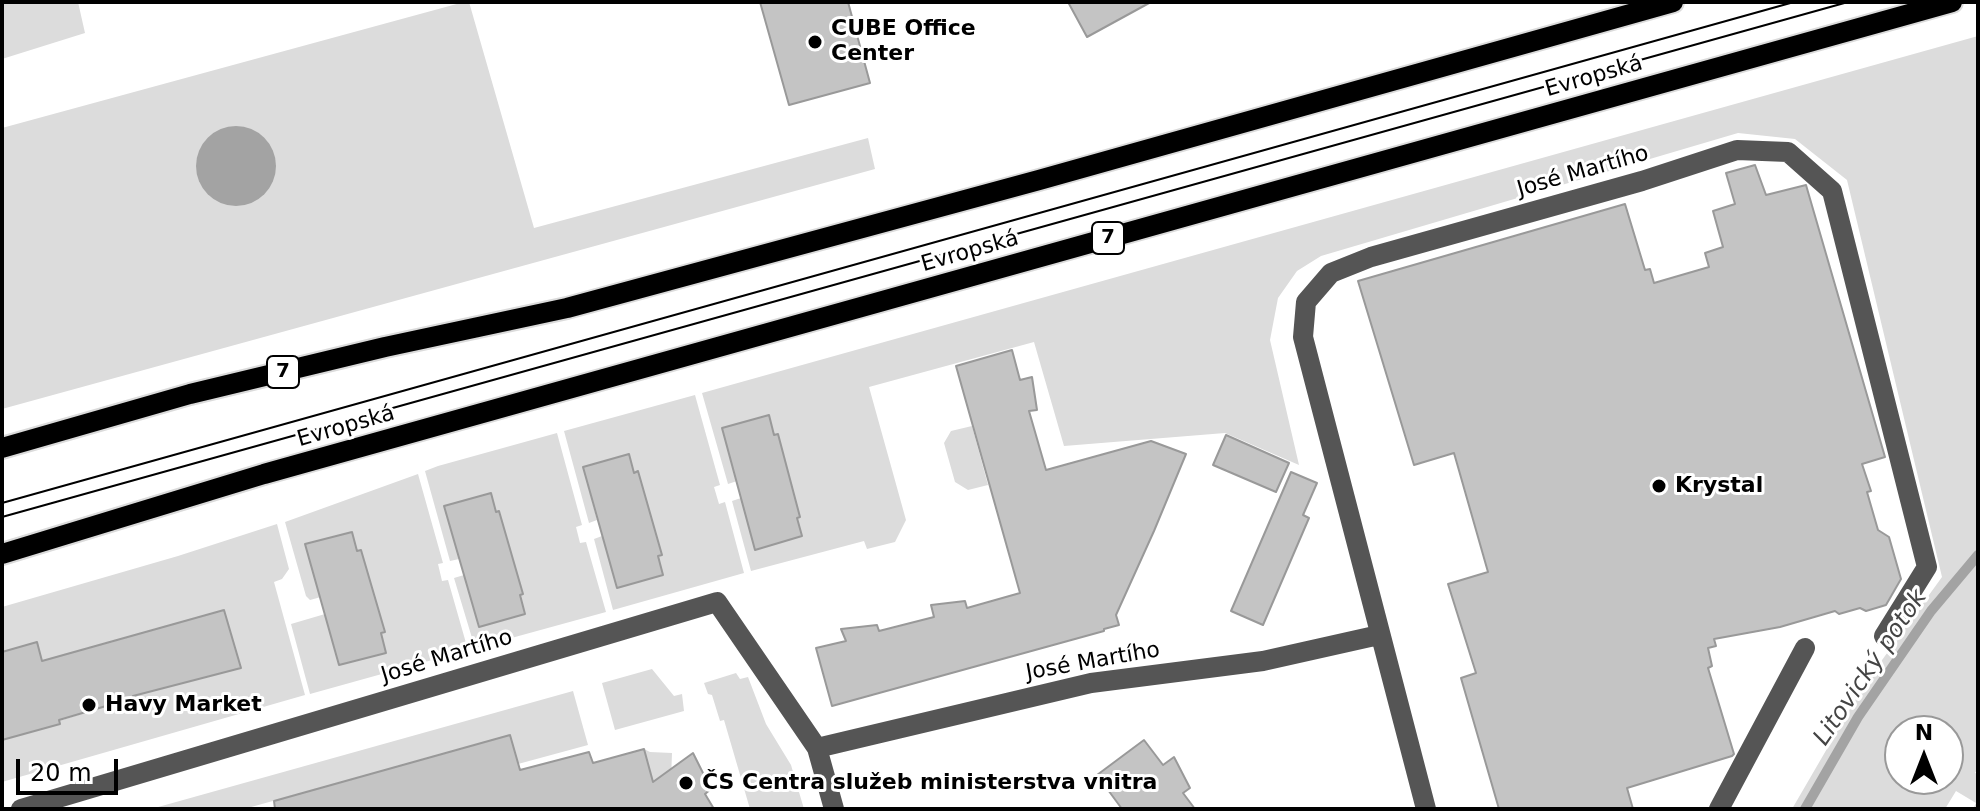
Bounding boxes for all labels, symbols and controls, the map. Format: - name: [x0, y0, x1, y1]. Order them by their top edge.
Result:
- place label: CUBE Office Center: [831, 16, 976, 68]
- marker: CUBE Office Center: [806, 33, 824, 51]
- street label: Evropská: [1542, 51, 1646, 103]
- street label: José Martího: [1514, 141, 1652, 203]
- road number: 7: [1092, 222, 1124, 254]
- street label: Evropská: [918, 226, 1022, 278]
- road number: 7: [267, 356, 299, 388]
- street label: Evropská: [294, 401, 398, 453]
- place label: Krystal: [1675, 473, 1763, 499]
- marker: Krystal: [1650, 477, 1668, 495]
- water label: Litovický potok: [1808, 585, 1934, 751]
- street label: José Martího: [378, 625, 516, 689]
- street label: José Martího: [1024, 637, 1162, 687]
- place label: Havy Market: [105, 692, 262, 718]
- marker: Havy Market: [80, 696, 98, 714]
- north arrow: [1884, 715, 1964, 795]
- text: N: [1915, 720, 1933, 745]
- scale bar: [20, 743, 122, 793]
- text: 20 m: [30, 759, 92, 787]
- place label: ČS Centra služeb ministerstva vnitra: [702, 770, 1157, 796]
- marker: ČS Centra služeb ministerstva vnitra: [677, 774, 695, 792]

